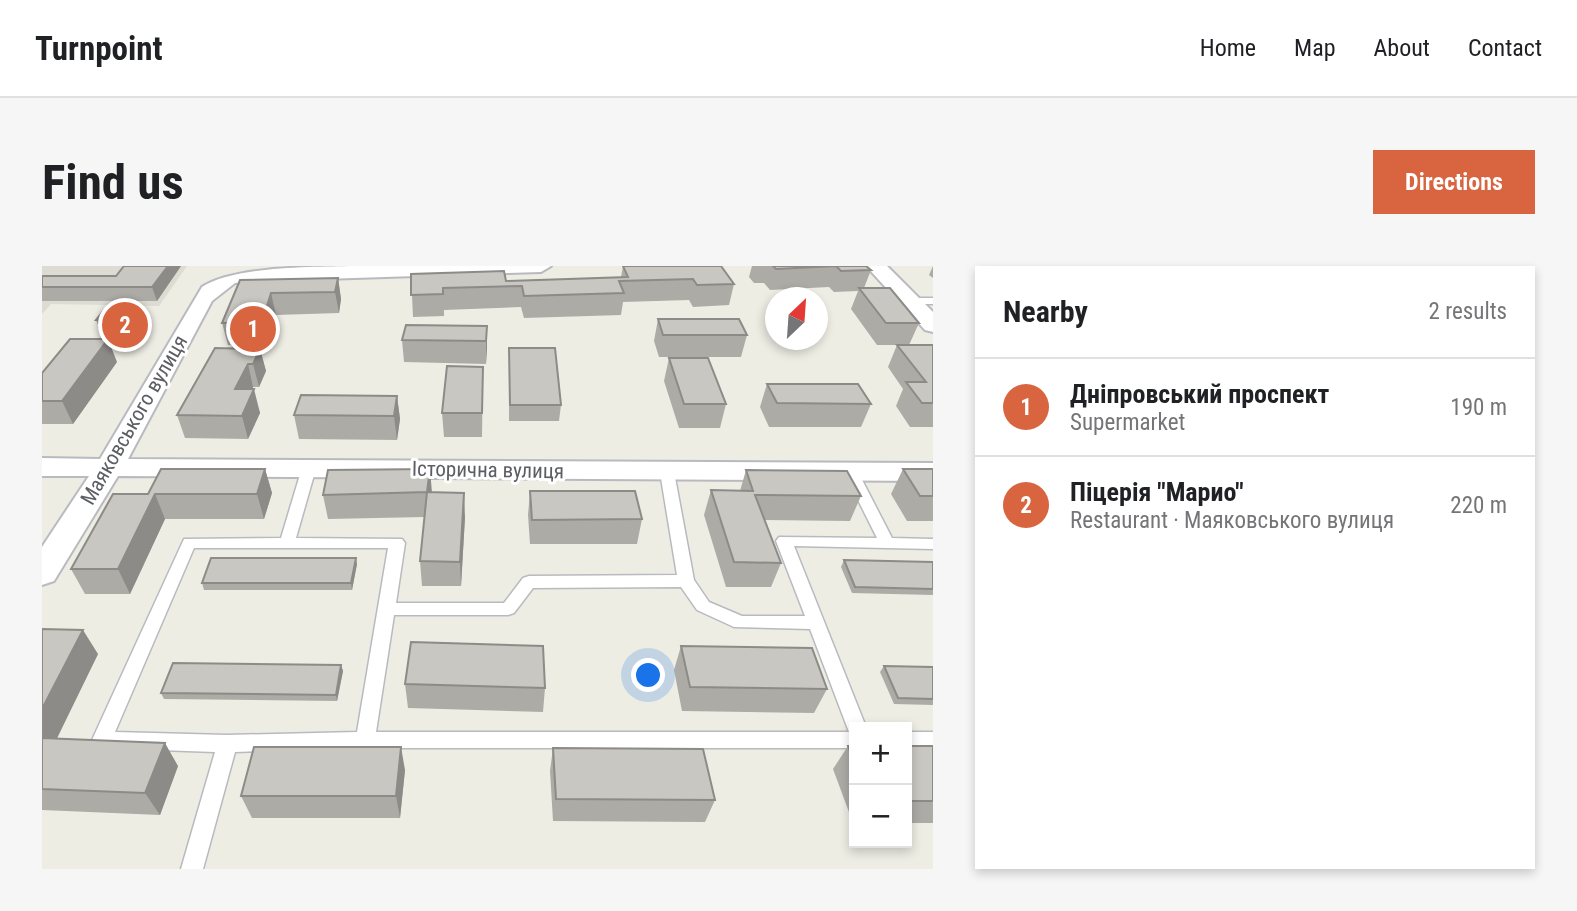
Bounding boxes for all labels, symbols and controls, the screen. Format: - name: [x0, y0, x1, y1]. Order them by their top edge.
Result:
- text: Turnpoint: [35, 29, 163, 68]
- text: Home: [1200, 34, 1256, 62]
- text: Map: [1294, 34, 1336, 62]
- text: About: [1374, 34, 1430, 62]
- text: Contact: [1468, 34, 1542, 62]
- button: Directions: [1373, 150, 1535, 214]
- text: Find us: [42, 154, 184, 211]
- north arrow: [765, 287, 828, 350]
- text: Nearby: [1003, 294, 1088, 329]
- text: 2 results: [1429, 298, 1507, 325]
- pin: 2: [102, 299, 148, 351]
- pin: 1: [230, 303, 276, 355]
- street label: Маяковського вулиця: [76, 331, 192, 509]
- text: Дніпровський проспект: [1070, 379, 1329, 409]
- text: 1: [1020, 394, 1032, 421]
- text: 190 m: [1450, 394, 1507, 421]
- text: Supermarket: [1070, 409, 1185, 436]
- street label: Історична вулиця: [412, 457, 564, 483]
- text: Піцерія "Марио": [1070, 477, 1244, 507]
- text: 2: [1020, 492, 1032, 519]
- text: 220 m: [1450, 492, 1507, 519]
- text: Restaurant · Маяковського вулиця: [1070, 507, 1394, 534]
- your location: [631, 658, 665, 692]
- map controls: [849, 722, 912, 848]
- button: +: [849, 722, 912, 785]
- button: −: [849, 785, 912, 848]

